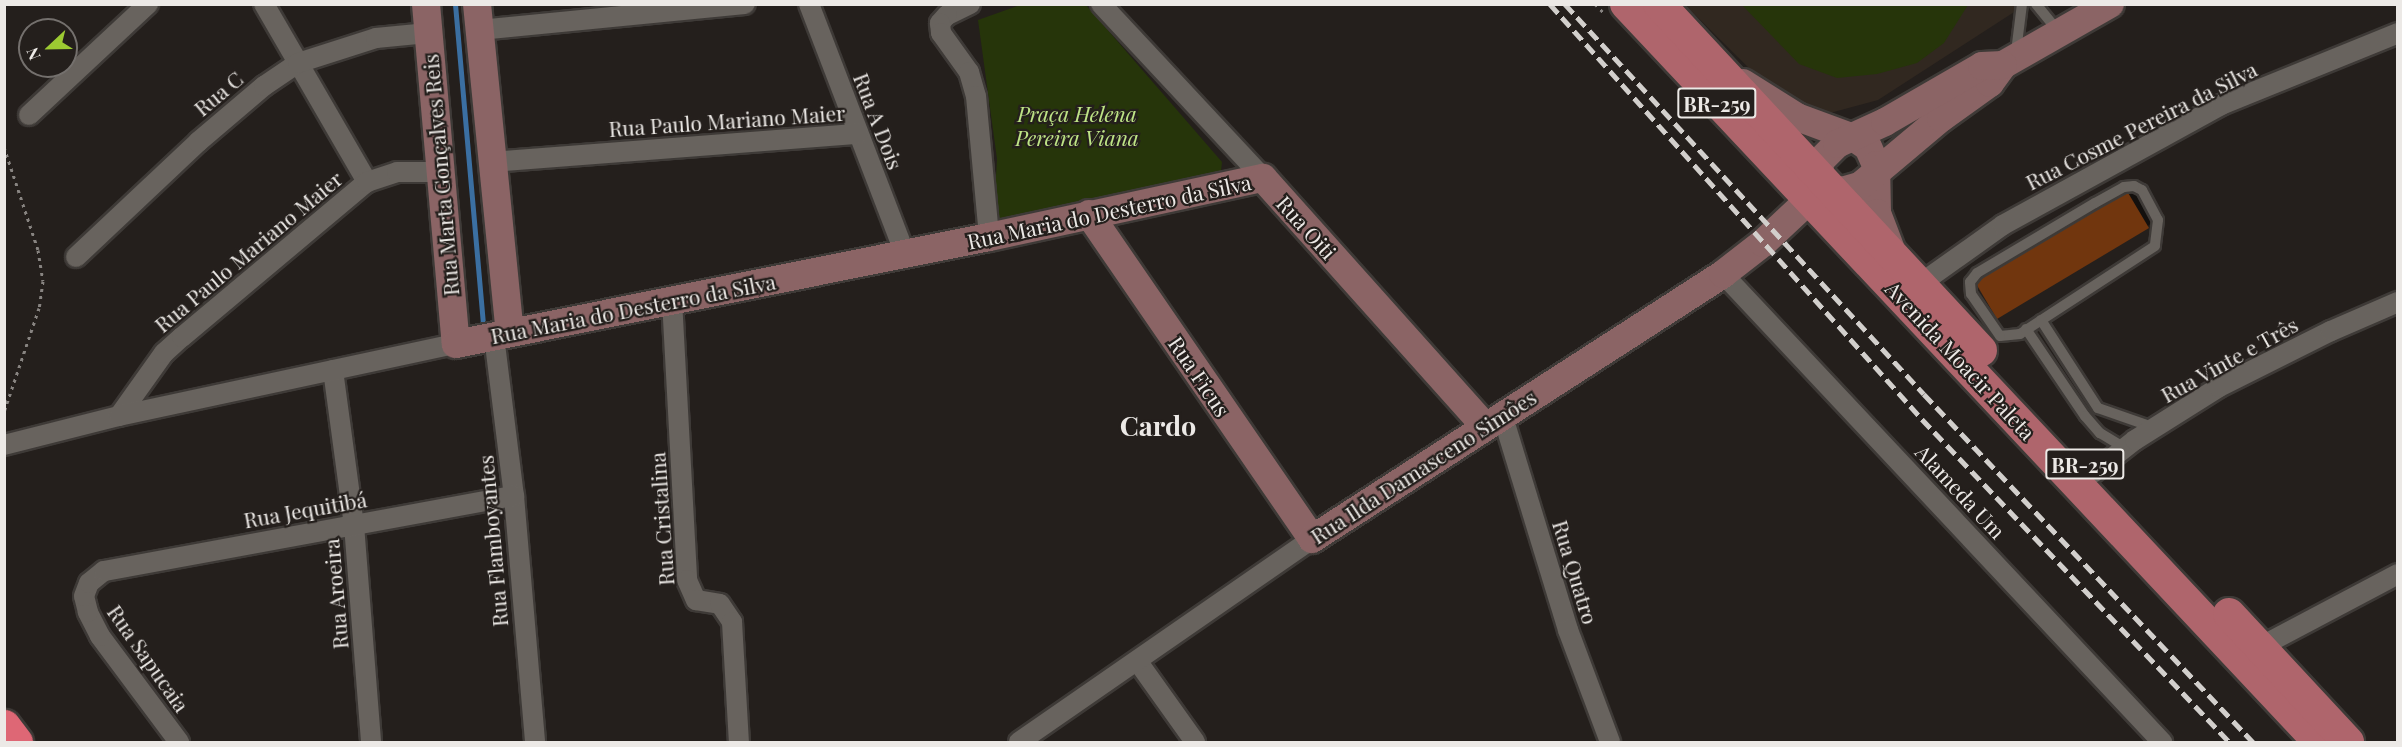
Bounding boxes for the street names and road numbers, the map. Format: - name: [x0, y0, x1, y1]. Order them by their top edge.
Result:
- street label: Rua Marta Gonçalves Reis: [417, 53, 463, 297]
- street label: Rua Cosme Pereira da Silva: [2021, 55, 2261, 195]
- street label: Rua C: [188, 65, 248, 121]
- street label: Rua A Dois: [849, 69, 909, 173]
- road number: BR-259: [1676, 86, 1758, 120]
- street label: Rua Paulo Mariano Maier: [608, 99, 846, 141]
- street label: Rua Paulo Mariano Maier: [149, 165, 347, 337]
- street label: Rua Maria do Desterro da Silva: [964, 168, 1254, 254]
- street label: Rua Oiti: [1272, 190, 1342, 264]
- street label: Rua Maria do Desterro da Silva: [488, 268, 778, 348]
- street label: Avenida Moacir Paleta: [1881, 275, 2041, 445]
- street label: Rua Vinte e Três: [2156, 311, 2302, 407]
- street label: Rua Ficus: [1164, 331, 1236, 421]
- street label: Rua Ilda Damasceno Simôes: [1305, 384, 1541, 548]
- street label: Alameda Um: [1911, 439, 2011, 543]
- road number: BR-259: [2044, 447, 2126, 481]
- street label: Rua Cristalina: [644, 451, 678, 587]
- street label: Rua Flamboyantes: [472, 454, 512, 628]
- street label: Rua Jequitibá: [241, 486, 369, 532]
- street label: Rua Quatro: [1548, 517, 1604, 627]
- street label: Rua Aroeira: [318, 537, 352, 651]
- street label: Rua Sapucaia: [103, 600, 195, 716]

